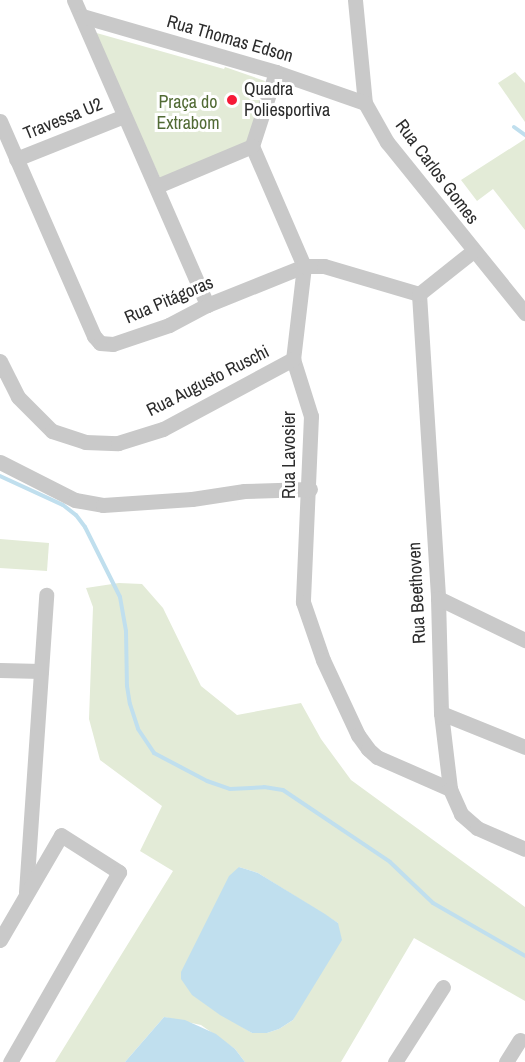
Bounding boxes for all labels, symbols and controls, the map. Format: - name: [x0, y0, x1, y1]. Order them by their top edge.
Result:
- street label: Rua Thomas Edson: [164, 11, 296, 67]
- place label: Quadra Poliesportiva: [244, 79, 330, 122]
- park label: Praça do Extrabom: [156, 92, 220, 134]
- street label: Travessa U2: [20, 93, 106, 145]
- marker: Quadra Poliesportiva: [225, 93, 239, 107]
- street label: Rua Carlos Gomes: [391, 115, 483, 229]
- street label: Rua Pitágoras: [121, 272, 217, 328]
- street label: Rua Augusto Ruschi: [143, 341, 273, 421]
- street label: Rua Lavosier: [278, 411, 300, 499]
- street label: Rua Beethoven: [404, 542, 430, 644]

